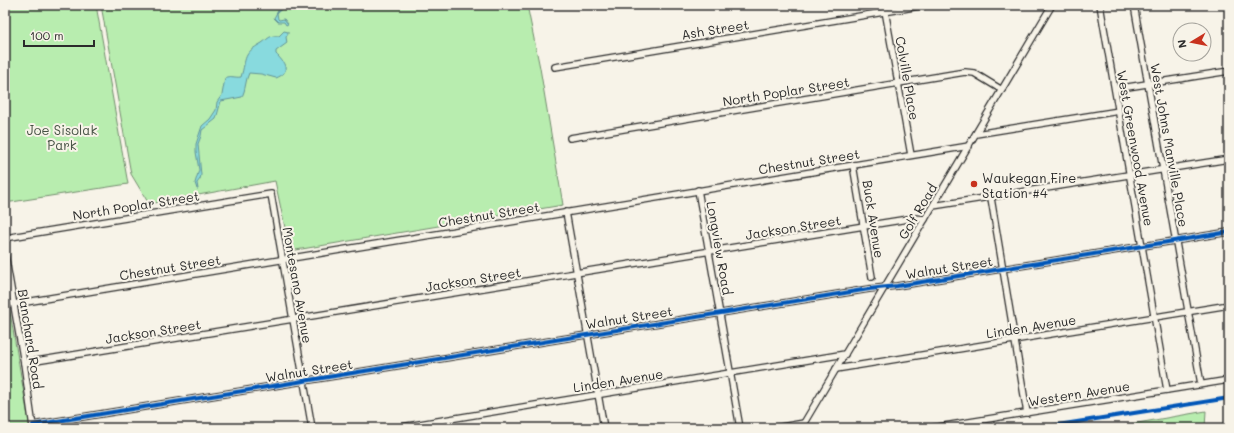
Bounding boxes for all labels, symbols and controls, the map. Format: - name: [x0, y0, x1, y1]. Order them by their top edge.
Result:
- street label: Ash Street: [680, 15, 750, 43]
- scale bar: [24, 22, 94, 48]
- north arrow: [1172, 22, 1212, 62]
- text: 100 m: [30, 27, 64, 43]
- street label: Colville Place: [892, 35, 924, 121]
- text: N: [1174, 38, 1190, 49]
- street label: West Johns Manville Place: [1147, 62, 1193, 228]
- street label: West Greenwood Avenue: [1114, 69, 1158, 227]
- street label: North Poplar Street: [721, 73, 851, 109]
- park label: Joe Sisolak Park: [27, 121, 97, 153]
- street label: Chestnut Street: [757, 145, 861, 177]
- place label: Waukegan Fire Station #4: [982, 169, 1076, 201]
- street label: Buck Avenue: [859, 179, 889, 259]
- marker: Waukegan Fire Station #4: [969, 179, 979, 189]
- street label: Golf Road: [894, 180, 940, 242]
- street label: North Poplar Street: [71, 187, 201, 223]
- street label: Chestnut Street: [437, 198, 541, 230]
- street label: Longview Road: [703, 200, 737, 296]
- street label: Jackson Street: [744, 211, 842, 243]
- street label: Montesano Avenue: [279, 226, 317, 344]
- street label: Chestnut Street: [118, 251, 222, 283]
- street label: Walnut Street: [904, 252, 994, 282]
- street label: Jackson Street: [424, 263, 522, 295]
- street label: Blanchard Road: [15, 288, 47, 390]
- street label: Walnut Street: [584, 302, 674, 332]
- street label: Linden Avenue: [985, 311, 1077, 341]
- street label: Jackson Street: [104, 315, 202, 347]
- street label: Walnut Street: [264, 355, 354, 385]
- street label: Linden Avenue: [572, 365, 664, 395]
- street label: Western Avenue: [1027, 377, 1131, 409]

